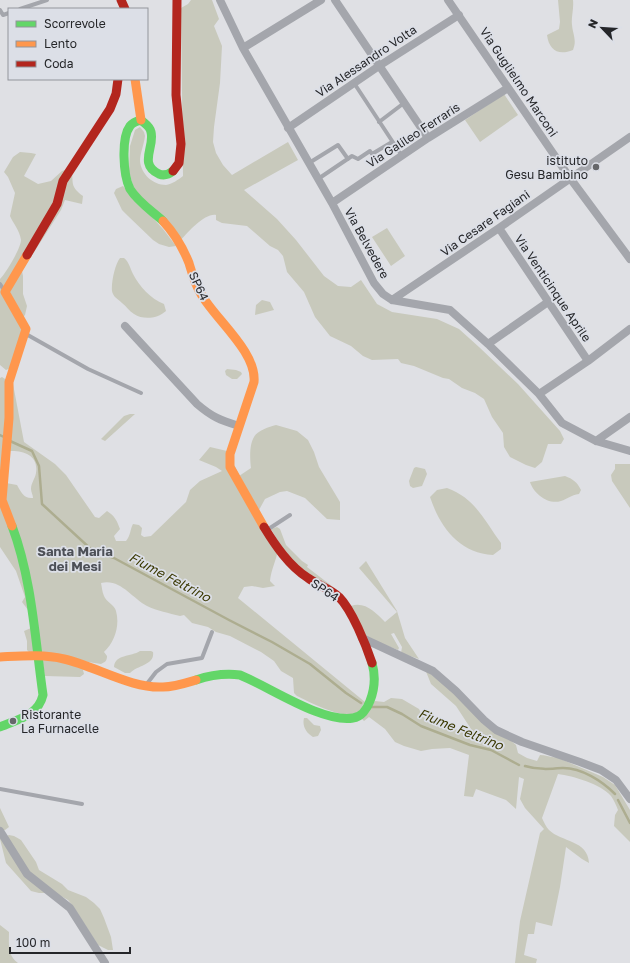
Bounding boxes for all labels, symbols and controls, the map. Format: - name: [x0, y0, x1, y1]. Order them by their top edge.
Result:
- legend: [8, 8, 148, 80]
- north arrow: [582, 8, 622, 48]
- text: Scorrevole: [44, 16, 106, 31]
- text: N: [585, 17, 600, 30]
- street label: Via Alessandro Volta: [313, 22, 419, 100]
- street label: Via Guglielmo Marconi: [477, 24, 561, 140]
- text: Lento: [44, 36, 77, 51]
- text: Coda: [44, 56, 74, 71]
- street label: Via Galileo Ferraris: [363, 99, 463, 171]
- place label: istituto Gesu Bambino: [505, 153, 588, 182]
- marker: istituto Gesu Bambino: [591, 162, 601, 172]
- street label: Via Cesare Fagiani: [438, 187, 532, 259]
- street label: Via Belvedere: [341, 205, 393, 281]
- street label: Via Venticinque Aprile: [511, 231, 595, 345]
- street label: SP64: [186, 269, 212, 303]
- district label: Santa Maria dei Mesi: [37, 543, 113, 574]
- water label: Fiume Feltrino: [127, 549, 215, 606]
- street label: SP64: [308, 575, 342, 605]
- water label: Fiume Feltrino: [416, 705, 507, 754]
- place label: Ristorante La Furnacelle: [21, 707, 99, 736]
- marker: Ristorante La Furnacelle: [8, 716, 18, 726]
- scale bar: [10, 929, 130, 955]
- text: 100 m: [16, 935, 50, 950]

